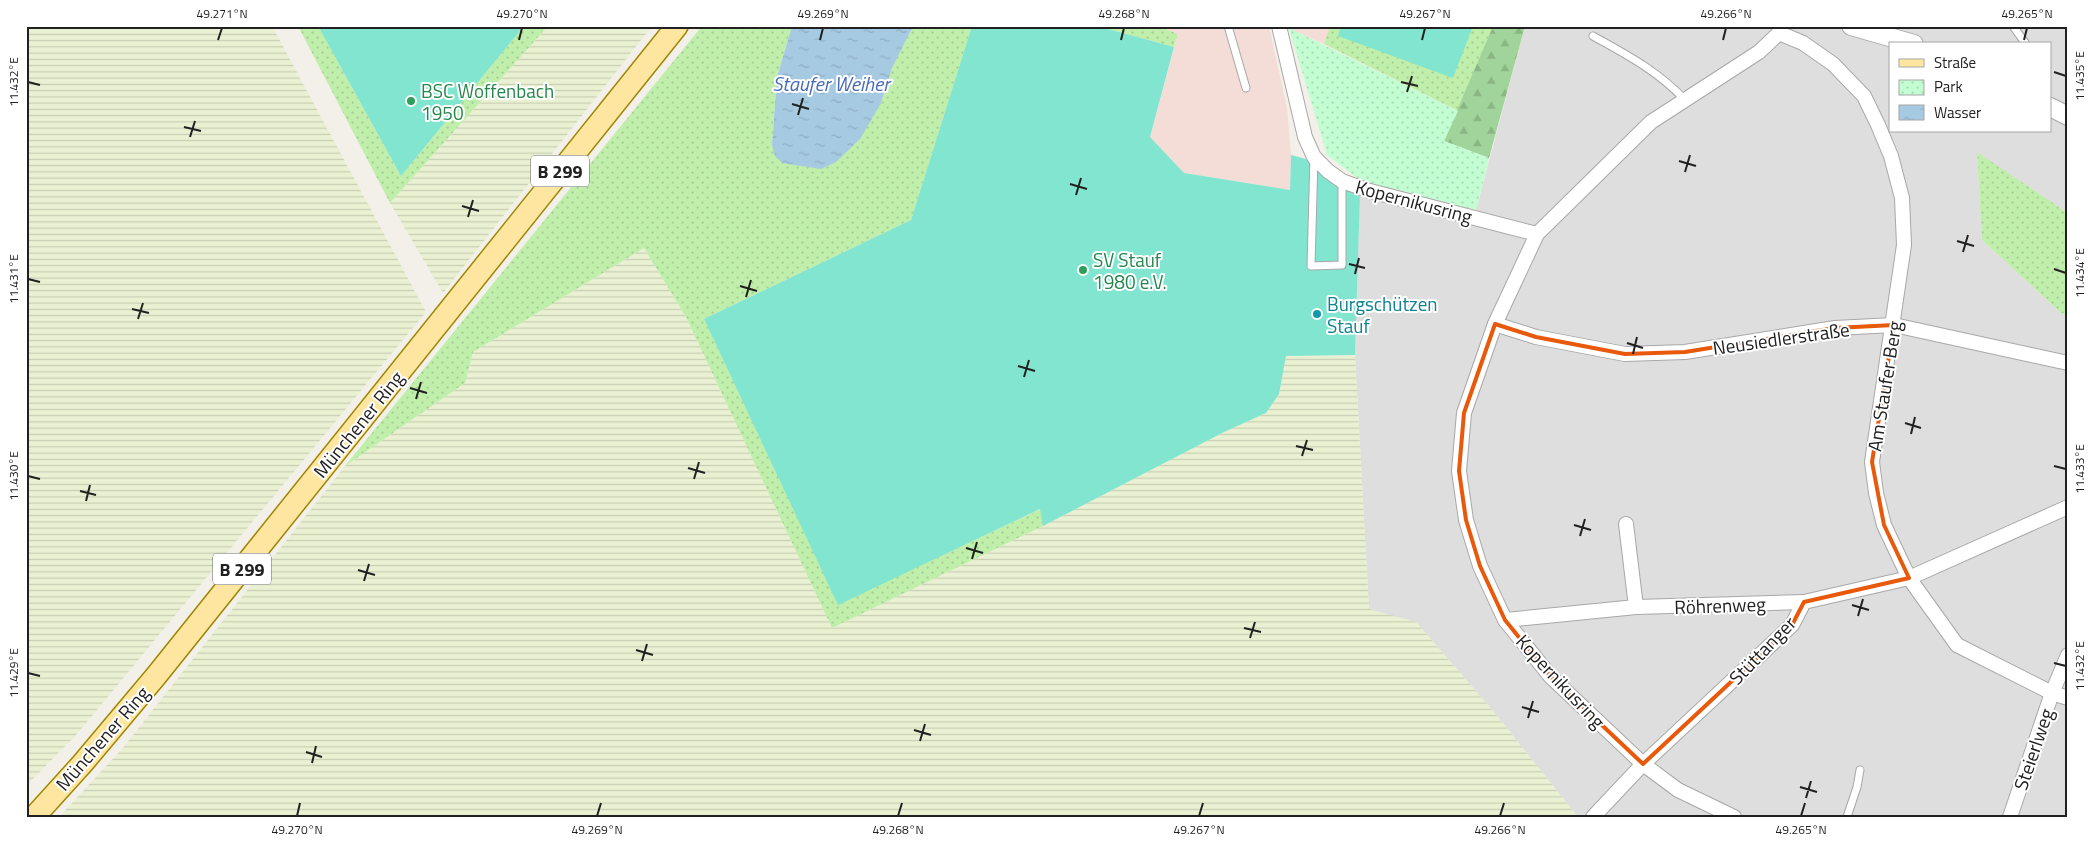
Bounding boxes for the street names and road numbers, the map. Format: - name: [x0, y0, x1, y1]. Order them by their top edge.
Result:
- road number: B 299: [531, 156, 589, 187]
- street label: Kopernikusring: [1352, 171, 1476, 231]
- street label: Neusiedlerstraße: [1711, 314, 1851, 362]
- street label: Am Staufer Berg: [1859, 318, 1909, 453]
- street label: Münchener Ring: [306, 364, 411, 484]
- road number: B 299: [213, 554, 271, 584]
- street label: Röhrenweg: [1674, 589, 1767, 621]
- street label: Stüttanger: [1722, 609, 1803, 691]
- street label: Kopernikusring: [1510, 627, 1613, 735]
- street label: Münchener Ring: [48, 679, 156, 797]
- street label: Steierlweg: [2005, 704, 2061, 794]

